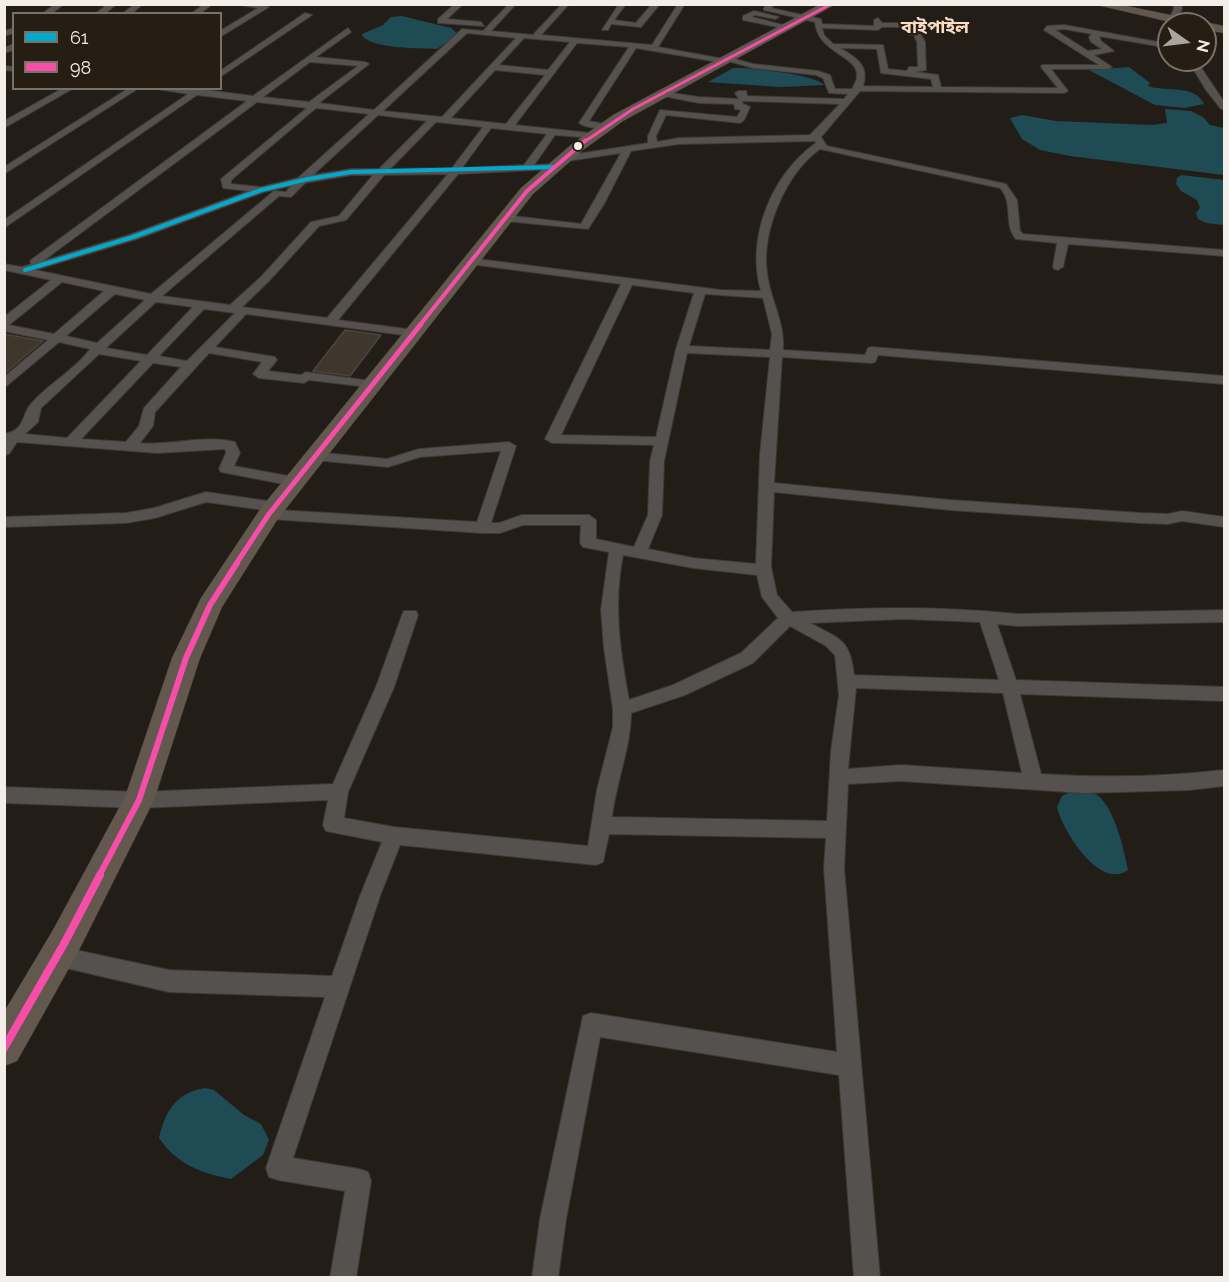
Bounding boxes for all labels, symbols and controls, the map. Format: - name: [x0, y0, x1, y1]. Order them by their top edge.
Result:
- legend: [12, 12, 222, 90]
- north arrow: [1157, 12, 1217, 72]
- district label: বাইপাইল: [901, 17, 969, 39]
- text: 61: [70, 27, 89, 48]
- text: N: [1192, 38, 1214, 54]
- text: 98: [70, 57, 91, 78]
- unlabelled marker: [572, 140, 584, 152]

